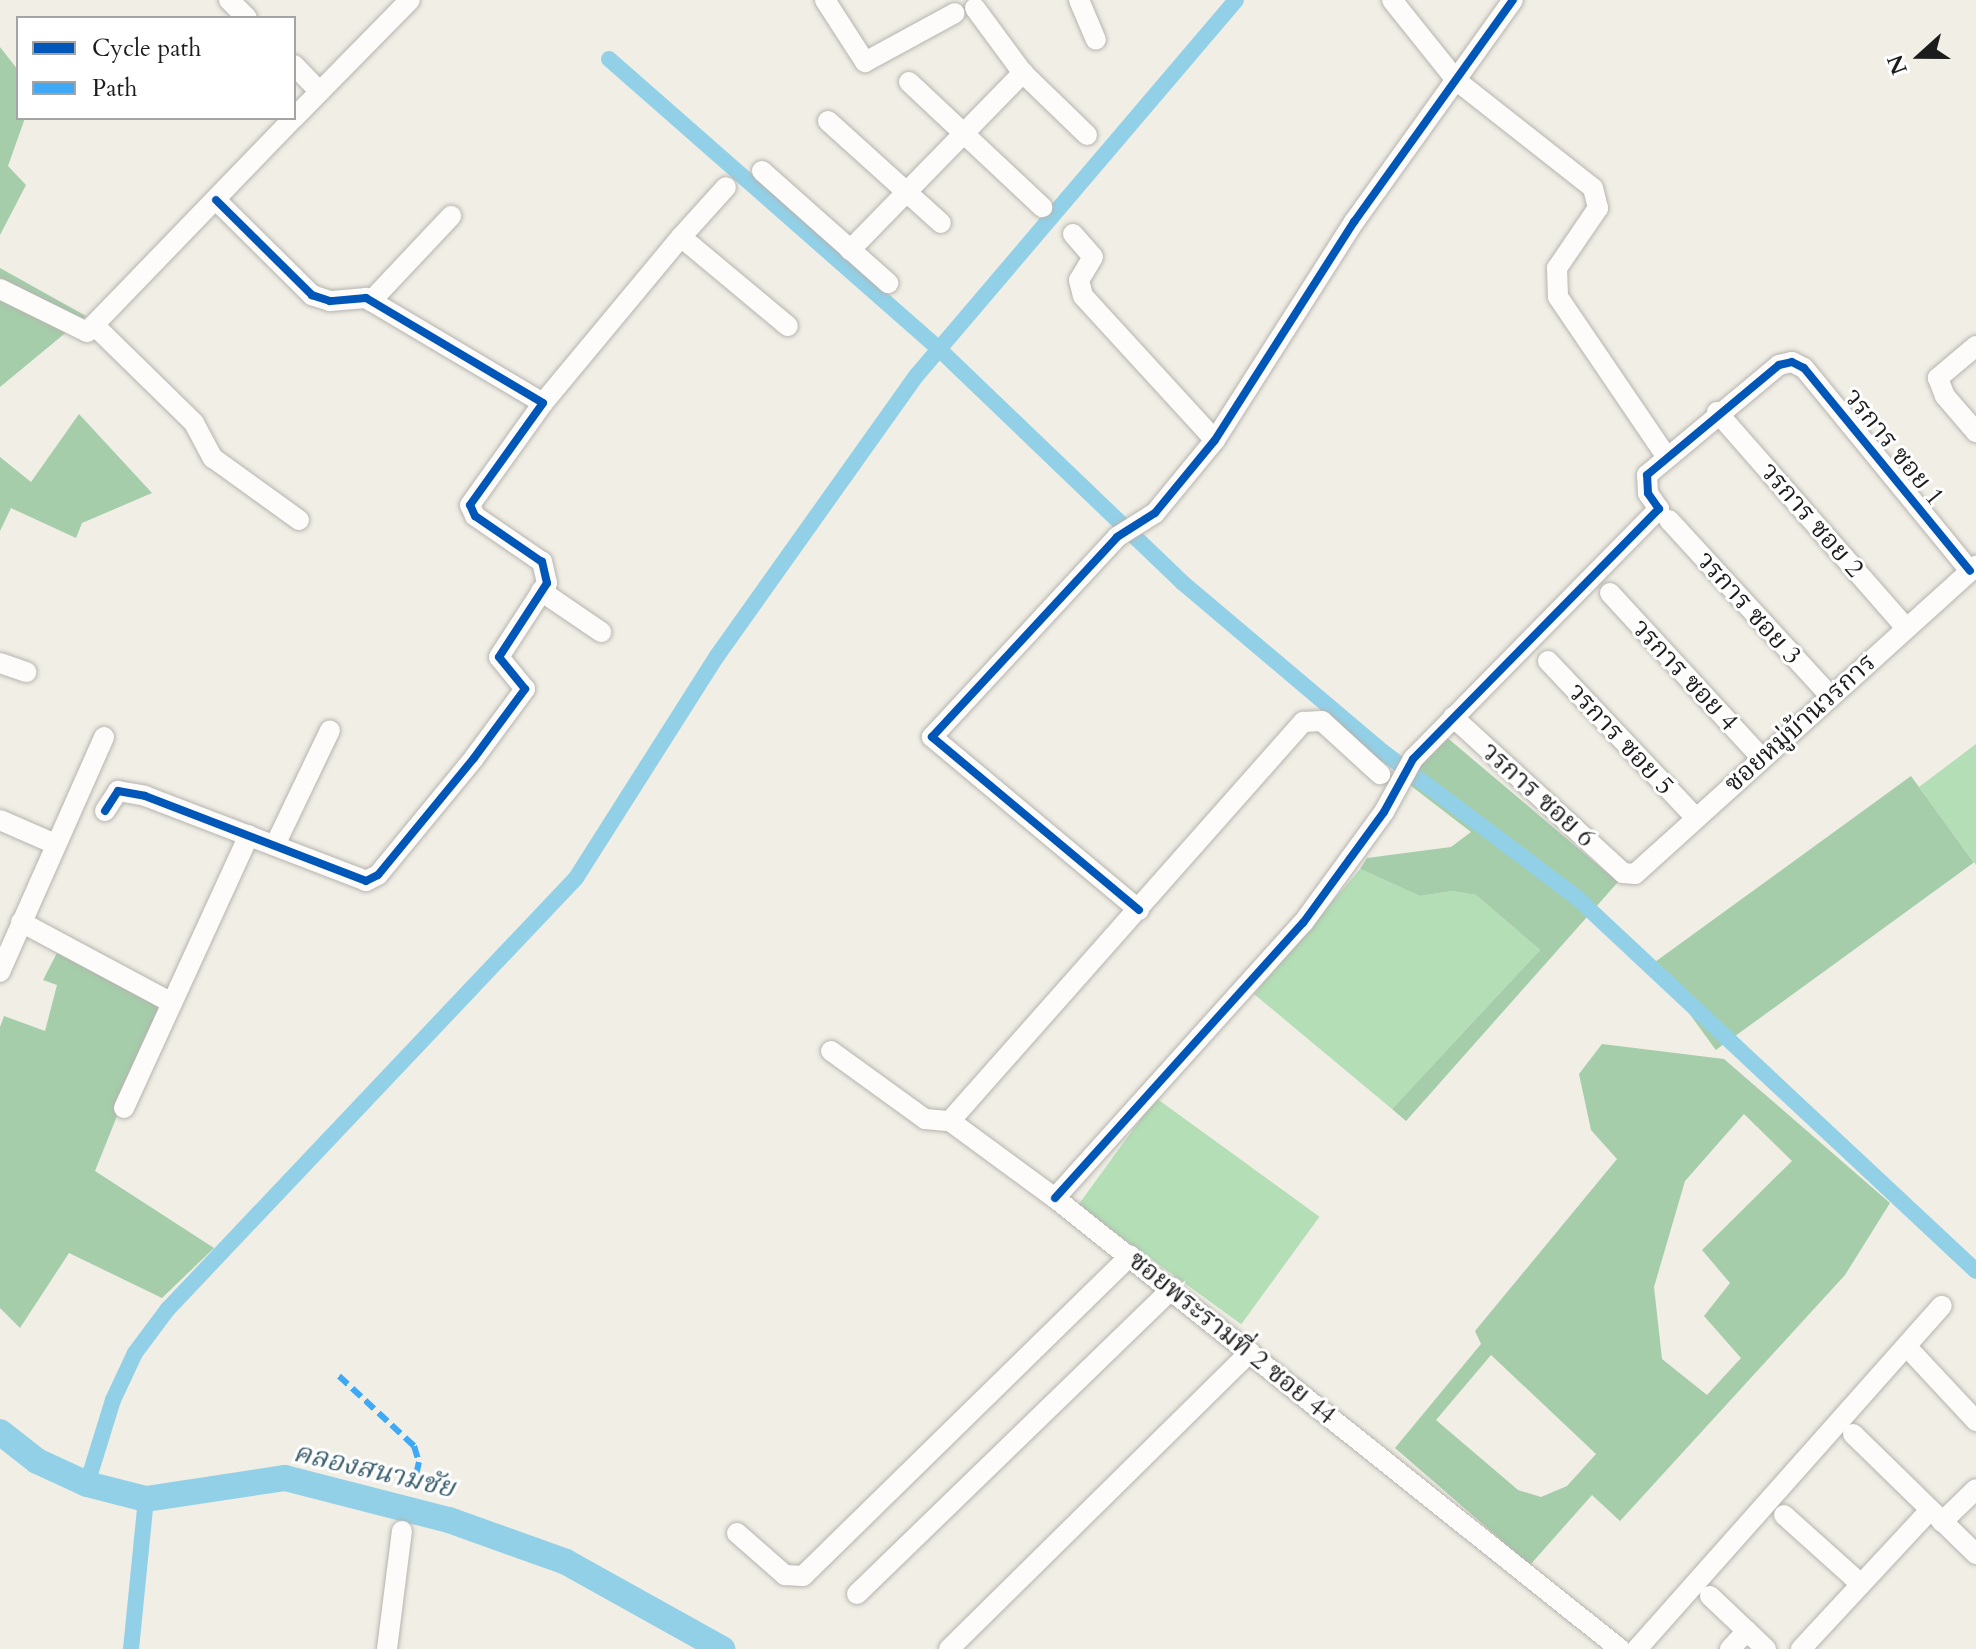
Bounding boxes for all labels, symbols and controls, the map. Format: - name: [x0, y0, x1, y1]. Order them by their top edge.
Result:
- legend: [16, 16, 296, 120]
- north arrow: [1880, 16, 1960, 96]
- text: Cycle path: [92, 32, 201, 65]
- text: N: [1880, 50, 1915, 79]
- text: Path: [92, 72, 137, 105]
- street label: วรการ ซอย 1: [1837, 382, 1951, 512]
- street label: วรการ ซอย 2: [1754, 456, 1870, 584]
- street label: วรการ ซอย 3: [1690, 545, 1808, 671]
- street label: วรการ ซอย 4: [1625, 613, 1745, 737]
- street label: ซอยหมู่บ้านวรการ: [1718, 647, 1882, 799]
- street label: วรการ ซอย 5: [1561, 677, 1681, 801]
- street label: วรการ ซอย 6: [1475, 736, 1601, 854]
- street label: ซอยพระรามที่ 2 ซอย 44: [1122, 1245, 1342, 1431]
- water label: คลองสนามชัย: [290, 1435, 458, 1505]

